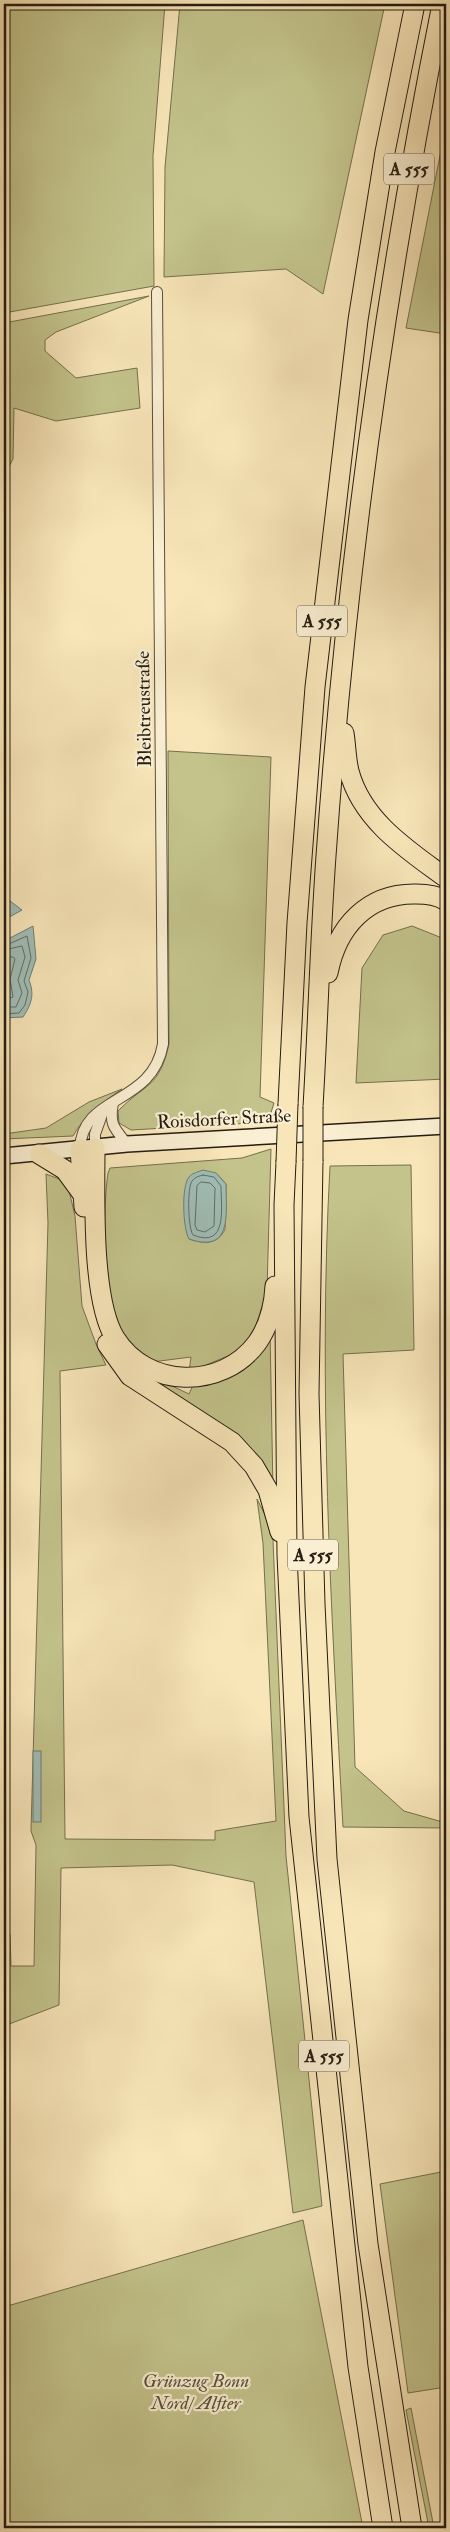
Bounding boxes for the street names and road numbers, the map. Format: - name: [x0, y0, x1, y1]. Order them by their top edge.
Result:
- road number: A 555: [384, 153, 434, 184]
- road number: A 555: [297, 606, 347, 636]
- street label: Bleibtreustraße: [131, 651, 157, 767]
- street label: Roisdorfer Straße: [156, 1103, 292, 1135]
- road number: A 555: [288, 1540, 338, 1570]
- road number: A 555: [299, 2040, 349, 2072]

